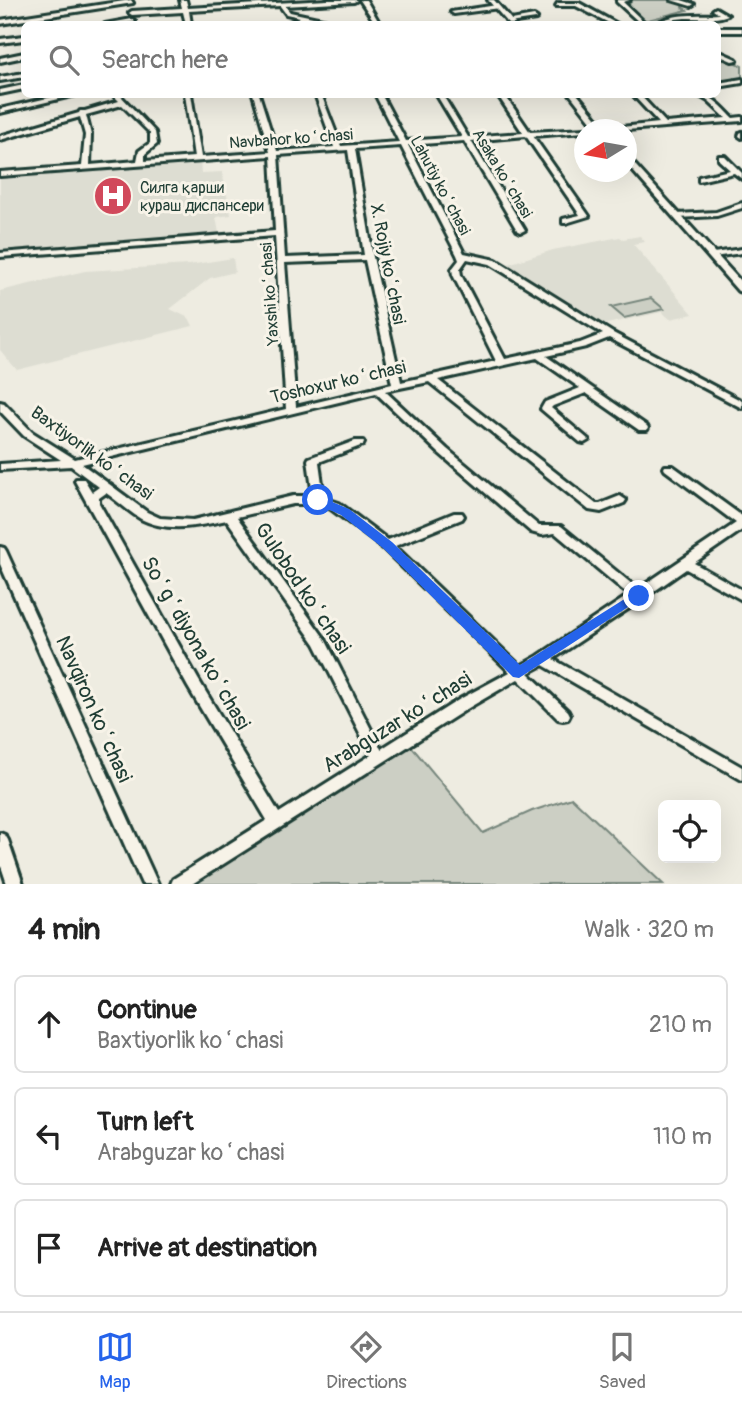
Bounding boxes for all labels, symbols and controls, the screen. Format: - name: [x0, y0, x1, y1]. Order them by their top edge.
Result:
- search box: [21, 21, 721, 98]
- icon: search: [45, 41, 83, 79]
- text: Search here: [101, 44, 228, 76]
- north arrow: [574, 119, 637, 182]
- street label: Navbahor koʻchasi: [229, 125, 354, 153]
- street label: Asaka koʻchasi: [468, 125, 537, 222]
- street label: Lahutiy koʻchasi: [406, 132, 475, 239]
- hospital icon: Силга қарши кураш диспансери: [92, 175, 134, 217]
- place label: Силга қарши кураш диспансери: [140, 178, 264, 216]
- street label: X. Rojiy koʻchasi: [365, 202, 410, 326]
- street label: Yaxshi koʻchasi: [256, 242, 284, 347]
- street label: Toshoxur koʻchasi: [268, 356, 408, 409]
- street label: Baxtiyorlik koʻchasi: [26, 401, 157, 506]
- route start: [302, 484, 333, 515]
- street label: Gulobod koʻchasi: [249, 517, 357, 660]
- street label: Soʻgʻdiyona koʻchasi: [135, 552, 256, 735]
- route end: [623, 580, 654, 611]
- street label: Navqiron koʻchasi: [49, 632, 138, 787]
- street label: Arabguzar koʻchasi: [318, 665, 477, 779]
- map controls: [658, 800, 721, 863]
- button: locate: [658, 800, 721, 863]
- text: 4 min: [28, 911, 101, 948]
- text: Walk · 320 m: [584, 915, 714, 944]
- text: Continue: [97, 994, 197, 1026]
- icon: ahead: [30, 1005, 68, 1043]
- text: 210 m: [649, 1010, 712, 1039]
- text: Baxtiyorlik koʻchasi: [97, 1026, 283, 1055]
- text: Turn left: [97, 1106, 193, 1138]
- icon: left: [30, 1117, 68, 1155]
- text: 110 m: [653, 1122, 712, 1151]
- text: Arabguzar koʻchasi: [97, 1138, 284, 1167]
- icon: arrive: [30, 1229, 68, 1267]
- text: Arrive at destination: [97, 1232, 317, 1264]
- tab: Map: [96, 1328, 134, 1394]
- tab: Directions: [326, 1328, 407, 1394]
- tab: Saved: [599, 1328, 646, 1394]

